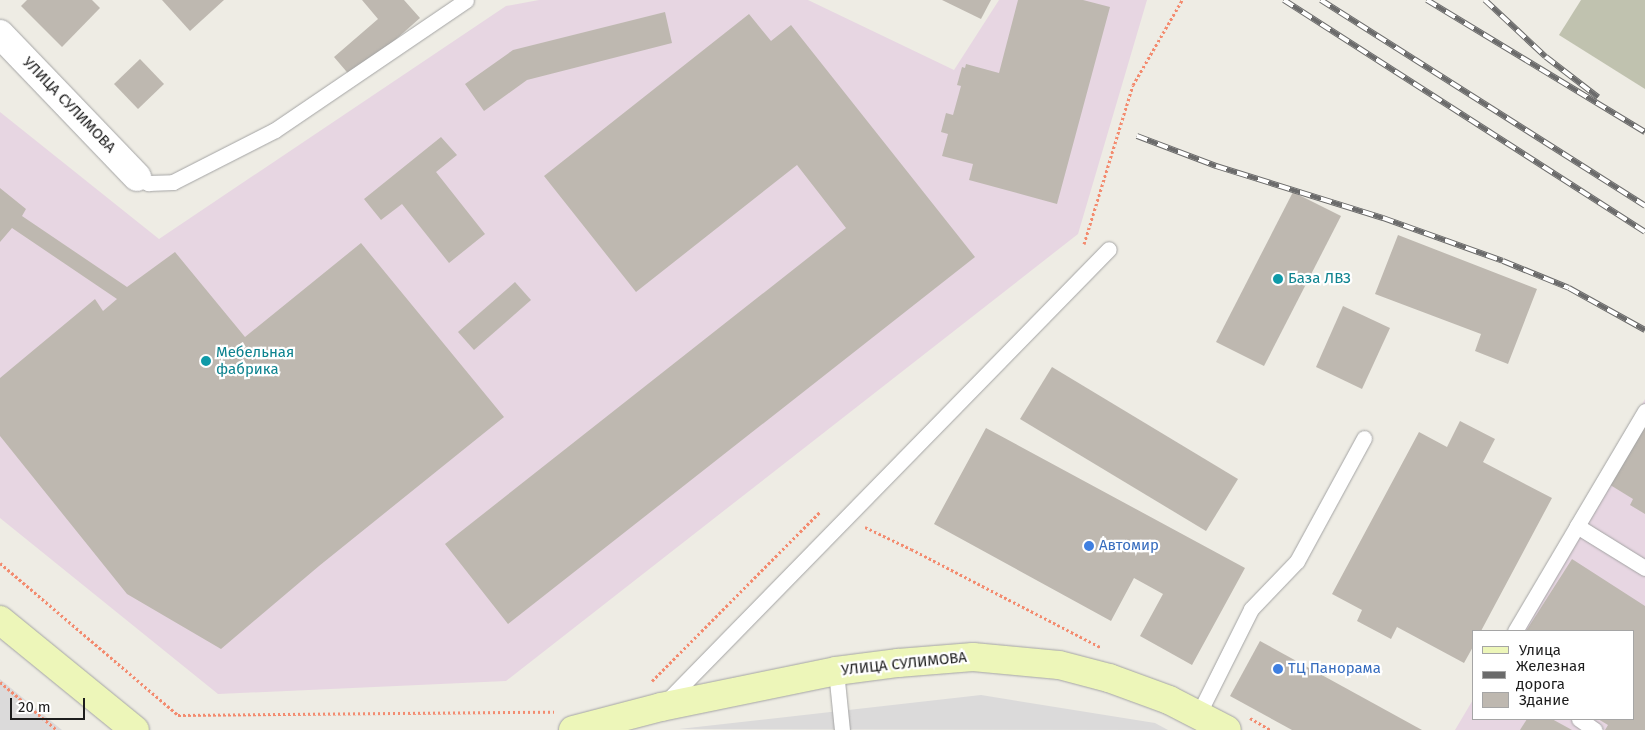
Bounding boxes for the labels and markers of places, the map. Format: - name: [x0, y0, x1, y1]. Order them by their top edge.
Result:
- place label: База ЛВЗ: [1288, 270, 1351, 288]
- marker: База ЛВЗ: [1272, 273, 1284, 285]
- place label: Мебельная фабрика: [216, 343, 294, 378]
- marker: Мебельная фабрика: [200, 355, 212, 367]
- place label: Автомир: [1099, 537, 1159, 555]
- marker: Автомир: [1083, 540, 1095, 552]
- place label: ТЦ Панорама: [1288, 660, 1381, 678]
- marker: ТЦ Панорама: [1272, 663, 1284, 675]

